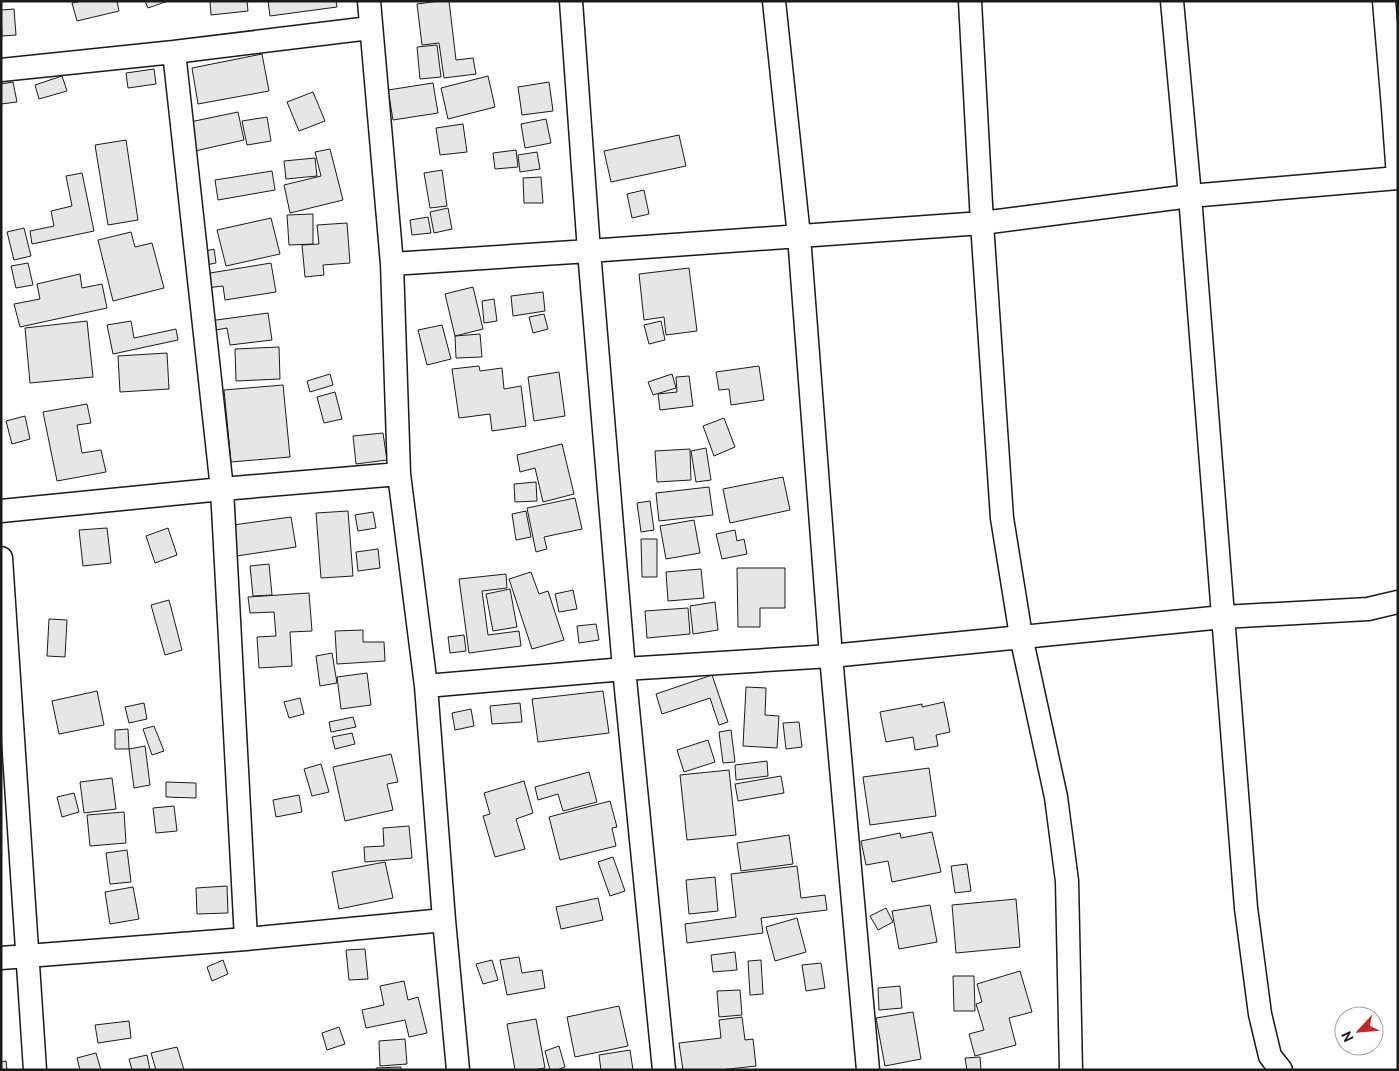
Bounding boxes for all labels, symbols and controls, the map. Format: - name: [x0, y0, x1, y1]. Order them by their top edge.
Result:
- north arrow: [1334, 1006, 1384, 1056]
- text: N: [1339, 1028, 1359, 1044]

